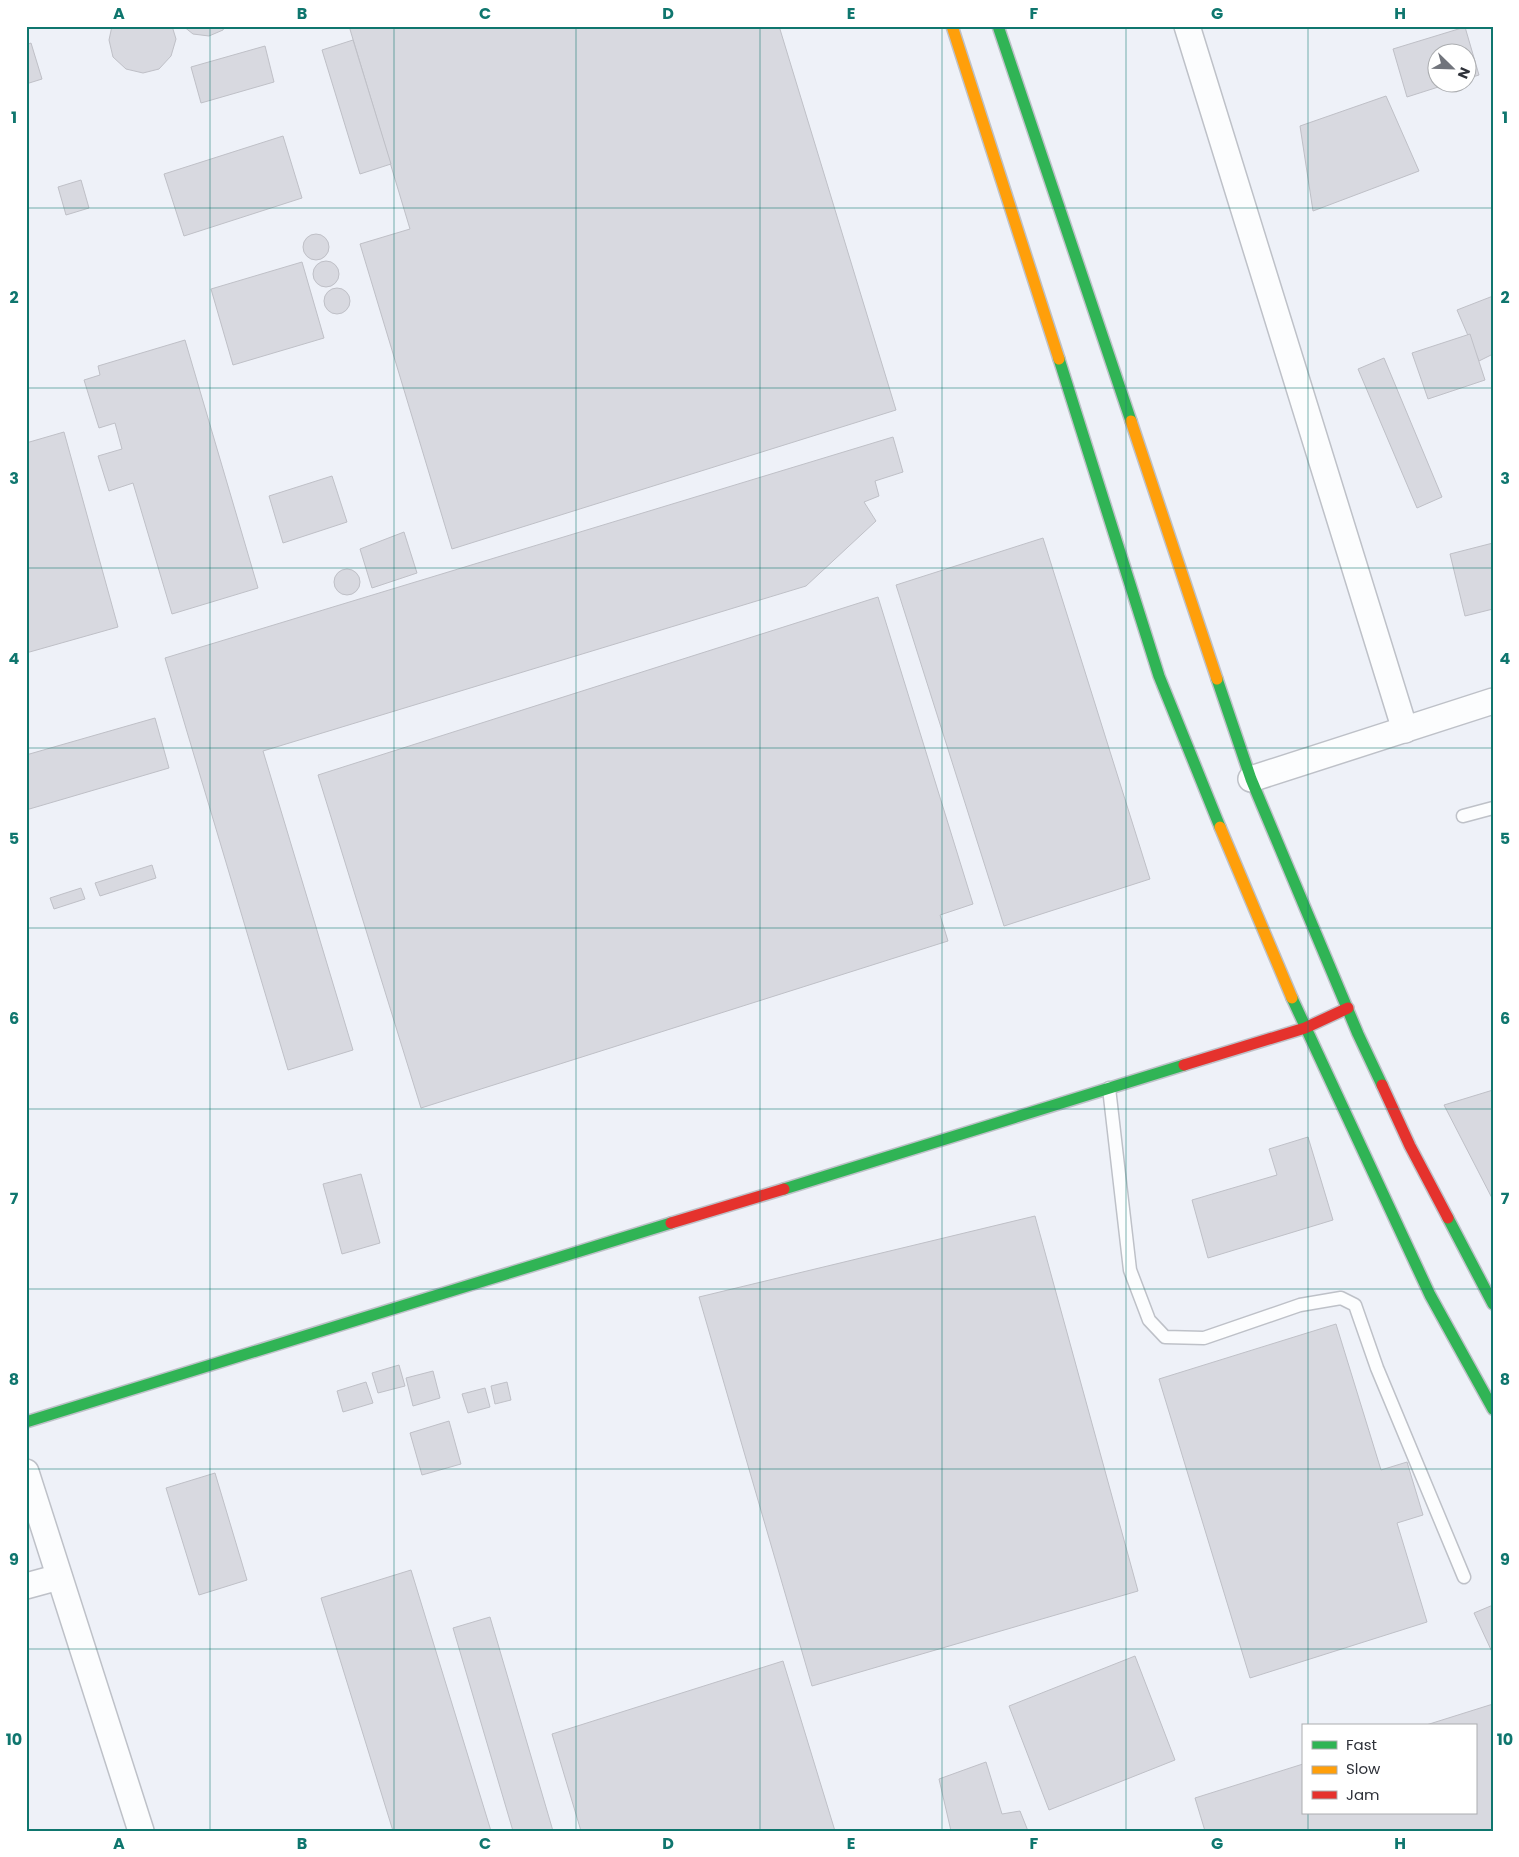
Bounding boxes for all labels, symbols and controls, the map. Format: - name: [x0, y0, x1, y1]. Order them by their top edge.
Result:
- text: A: [113, 2, 125, 25]
- text: B: [297, 2, 307, 25]
- text: C: [479, 2, 491, 25]
- text: D: [662, 2, 674, 25]
- text: E: [847, 2, 855, 25]
- text: F: [1030, 2, 1039, 25]
- text: G: [1211, 2, 1223, 25]
- text: H: [1394, 2, 1406, 25]
- north arrow: [1426, 42, 1476, 92]
- text: N: [1453, 64, 1475, 82]
- text: 1: [11, 106, 17, 129]
- text: 1: [1502, 106, 1508, 129]
- text: 2: [9, 286, 19, 309]
- text: 2: [1500, 286, 1510, 309]
- text: 3: [9, 467, 19, 490]
- text: 3: [1500, 467, 1510, 490]
- text: 4: [9, 647, 20, 670]
- text: 4: [1500, 647, 1511, 670]
- text: 5: [9, 827, 19, 850]
- text: 5: [1500, 827, 1510, 850]
- text: 6: [9, 1007, 19, 1030]
- text: 6: [1500, 1007, 1510, 1030]
- text: 7: [10, 1187, 19, 1210]
- text: 7: [1501, 1187, 1510, 1210]
- text: 8: [9, 1368, 19, 1391]
- text: 8: [1500, 1368, 1510, 1391]
- text: 9: [9, 1548, 19, 1571]
- text: 9: [1500, 1548, 1510, 1571]
- legend: [1302, 1724, 1476, 1814]
- text: 10: [6, 1728, 22, 1751]
- text: 10: [1497, 1728, 1513, 1751]
- text: Fast: [1346, 1734, 1377, 1755]
- text: Slow: [1346, 1758, 1381, 1779]
- text: Jam: [1346, 1784, 1380, 1805]
- text: A: [113, 1832, 125, 1855]
- text: B: [297, 1832, 307, 1855]
- text: C: [479, 1832, 491, 1855]
- text: D: [662, 1832, 674, 1855]
- text: E: [847, 1832, 855, 1855]
- text: F: [1030, 1832, 1039, 1855]
- text: G: [1211, 1832, 1223, 1855]
- text: H: [1394, 1832, 1406, 1855]

